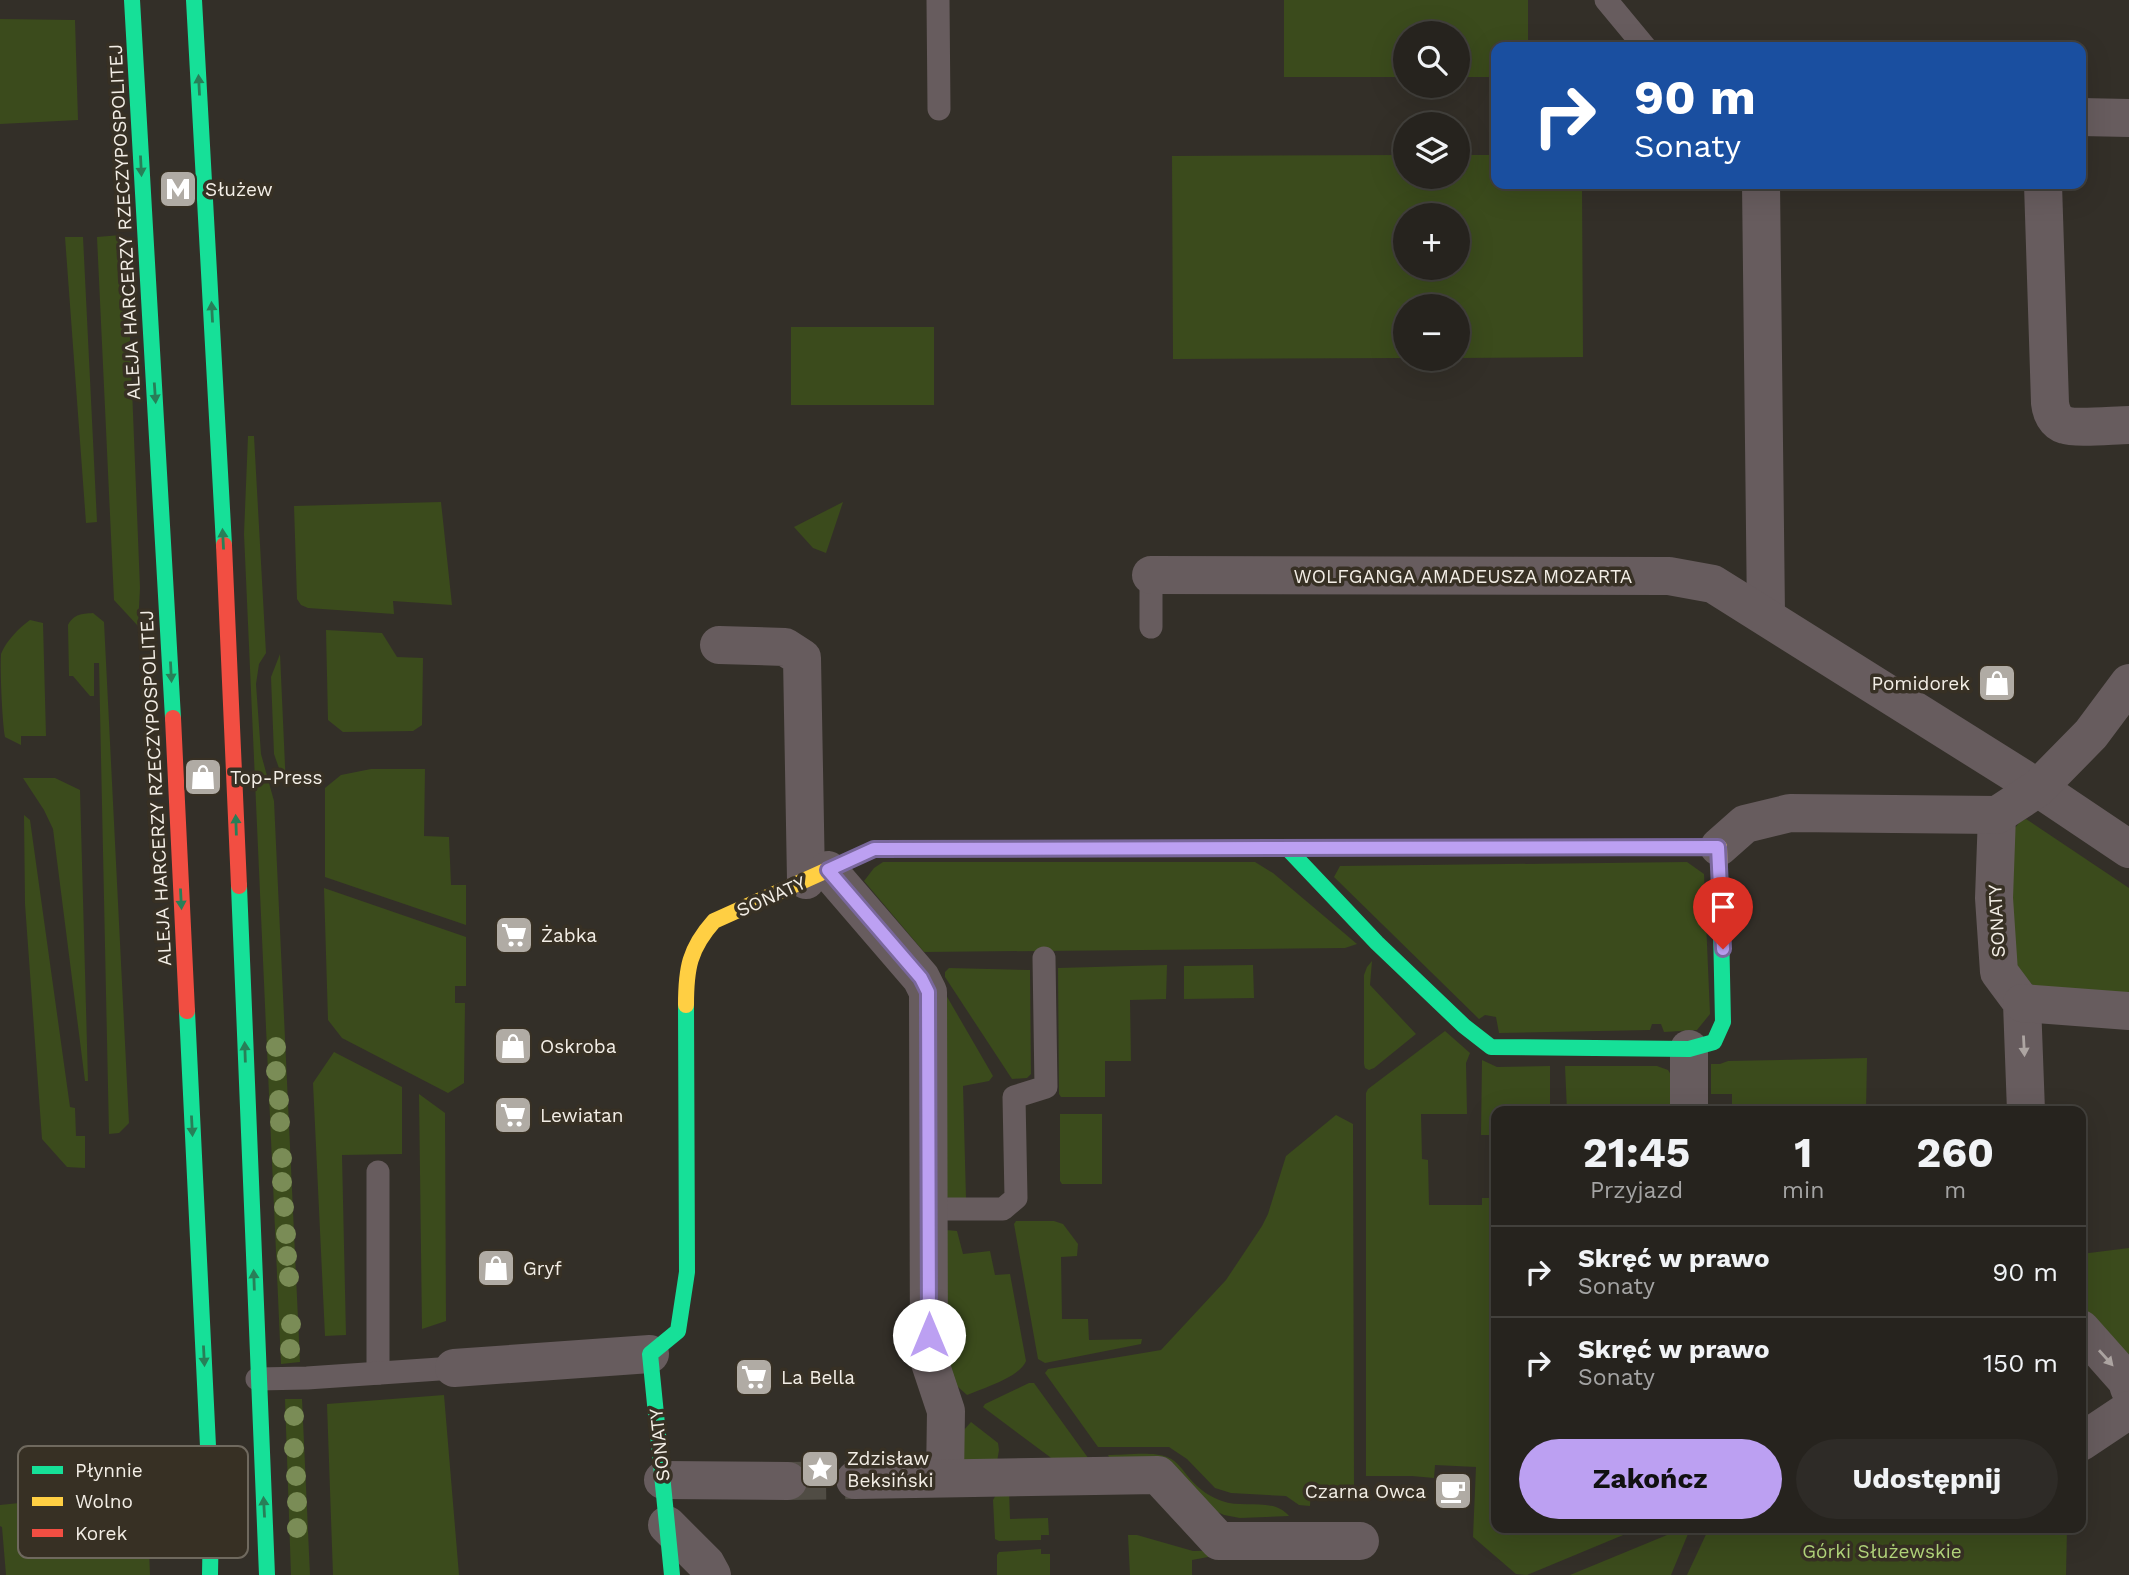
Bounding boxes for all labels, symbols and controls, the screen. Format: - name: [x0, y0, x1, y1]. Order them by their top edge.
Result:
- map controls: [1393, 21, 1470, 371]
- button: search: [1393, 21, 1470, 98]
- street label: ALEJA HARCERZY RZECZYPOSPOLITEJ: [104, 43, 145, 401]
- text: 90 m: [1634, 68, 1756, 126]
- icon: right: [1519, 70, 1610, 161]
- one-way arrow: [194, 74, 205, 96]
- button: layers: [1393, 112, 1470, 189]
- text: Sonaty: [1634, 127, 1741, 165]
- one-way arrow: [136, 155, 147, 177]
- metro station icon: Służew: [157, 168, 199, 210]
- place label: Służew: [205, 178, 273, 201]
- button: +: [1393, 203, 1470, 280]
- button: −: [1393, 294, 1470, 371]
- one-way arrow: [206, 301, 217, 323]
- one-way arrow: [149, 382, 160, 404]
- one-way arrow: [218, 528, 229, 550]
- street label: WOLFGANGA AMADEUSZA MOZARTA: [1294, 565, 1633, 588]
- street label: ALEJA HARCERZY RZECZYPOSPOLITEJ: [135, 609, 176, 967]
- one-way arrow: [165, 661, 176, 683]
- shop icon: Pomidorek: [1976, 662, 2018, 704]
- place label: Pomidorek: [1872, 672, 1970, 695]
- shop icon: Top-Press: [182, 756, 224, 798]
- place label: Top-Press: [230, 766, 322, 789]
- one-way arrow: [230, 814, 241, 836]
- street label: SONATY: [733, 871, 810, 922]
- pin: [1693, 877, 1753, 949]
- street label: SONATY: [1983, 884, 2010, 958]
- one-way arrow: [176, 888, 187, 910]
- icon: arrive: [1704, 888, 1742, 926]
- supermarket icon: Żabka: [493, 914, 535, 956]
- place label: Żabka: [541, 924, 597, 947]
- shop icon: Oskroba: [492, 1025, 534, 1067]
- place label: Oskroba: [540, 1035, 617, 1058]
- one-way arrow: [2019, 1036, 2030, 1058]
- one-way arrow: [239, 1041, 250, 1063]
- supermarket icon: Lewiatan: [492, 1094, 534, 1136]
- place label: Lewiatan: [540, 1104, 624, 1127]
- one-way arrow: [187, 1115, 198, 1137]
- text: 21:45: [1583, 1128, 1690, 1177]
- text: 1: [1794, 1128, 1812, 1177]
- text: 260: [1916, 1128, 1994, 1177]
- text: Przyjazd: [1590, 1177, 1683, 1204]
- text: min: [1782, 1177, 1824, 1204]
- text: m: [1944, 1177, 1966, 1204]
- text: Skręć w prawo: [1578, 1243, 1770, 1273]
- shop icon: Gryf: [475, 1247, 517, 1289]
- icon: right: [1519, 1253, 1557, 1291]
- place label: Gryf: [523, 1257, 562, 1280]
- text: 90 m: [1992, 1257, 2058, 1287]
- one-way arrow: [248, 1268, 259, 1290]
- text: Sonaty: [1578, 1273, 1655, 1300]
- position arrow: [892, 1298, 966, 1372]
- text: Skręć w prawo: [1578, 1334, 1770, 1364]
- icon: right: [1519, 1344, 1557, 1382]
- one-way arrow: [198, 1346, 209, 1368]
- text: 150 m: [1983, 1348, 2058, 1378]
- one-way arrow: [2098, 1349, 2114, 1367]
- supermarket icon: La Bella: [733, 1356, 775, 1398]
- text: Sonaty: [1578, 1364, 1655, 1391]
- place label: La Bella: [781, 1366, 855, 1389]
- street label: SONATY: [644, 1407, 675, 1483]
- button: Zakończ: [1519, 1439, 1782, 1519]
- button: Udostępnij: [1796, 1439, 2058, 1519]
- legend: [18, 1446, 248, 1558]
- place label: Zdzisław Beksiński: [847, 1447, 934, 1492]
- place icon: Zdzisław Beksiński: [799, 1448, 841, 1490]
- text: Płynnie: [75, 1459, 143, 1482]
- cafe icon: Czarna Owca: [1432, 1470, 1474, 1512]
- place label: Czarna Owca: [1305, 1480, 1426, 1503]
- text: Wolno: [75, 1490, 133, 1513]
- one-way arrow: [258, 1496, 269, 1518]
- text: Korek: [75, 1522, 127, 1545]
- park label: Górki Służewskie: [1802, 1540, 1962, 1563]

